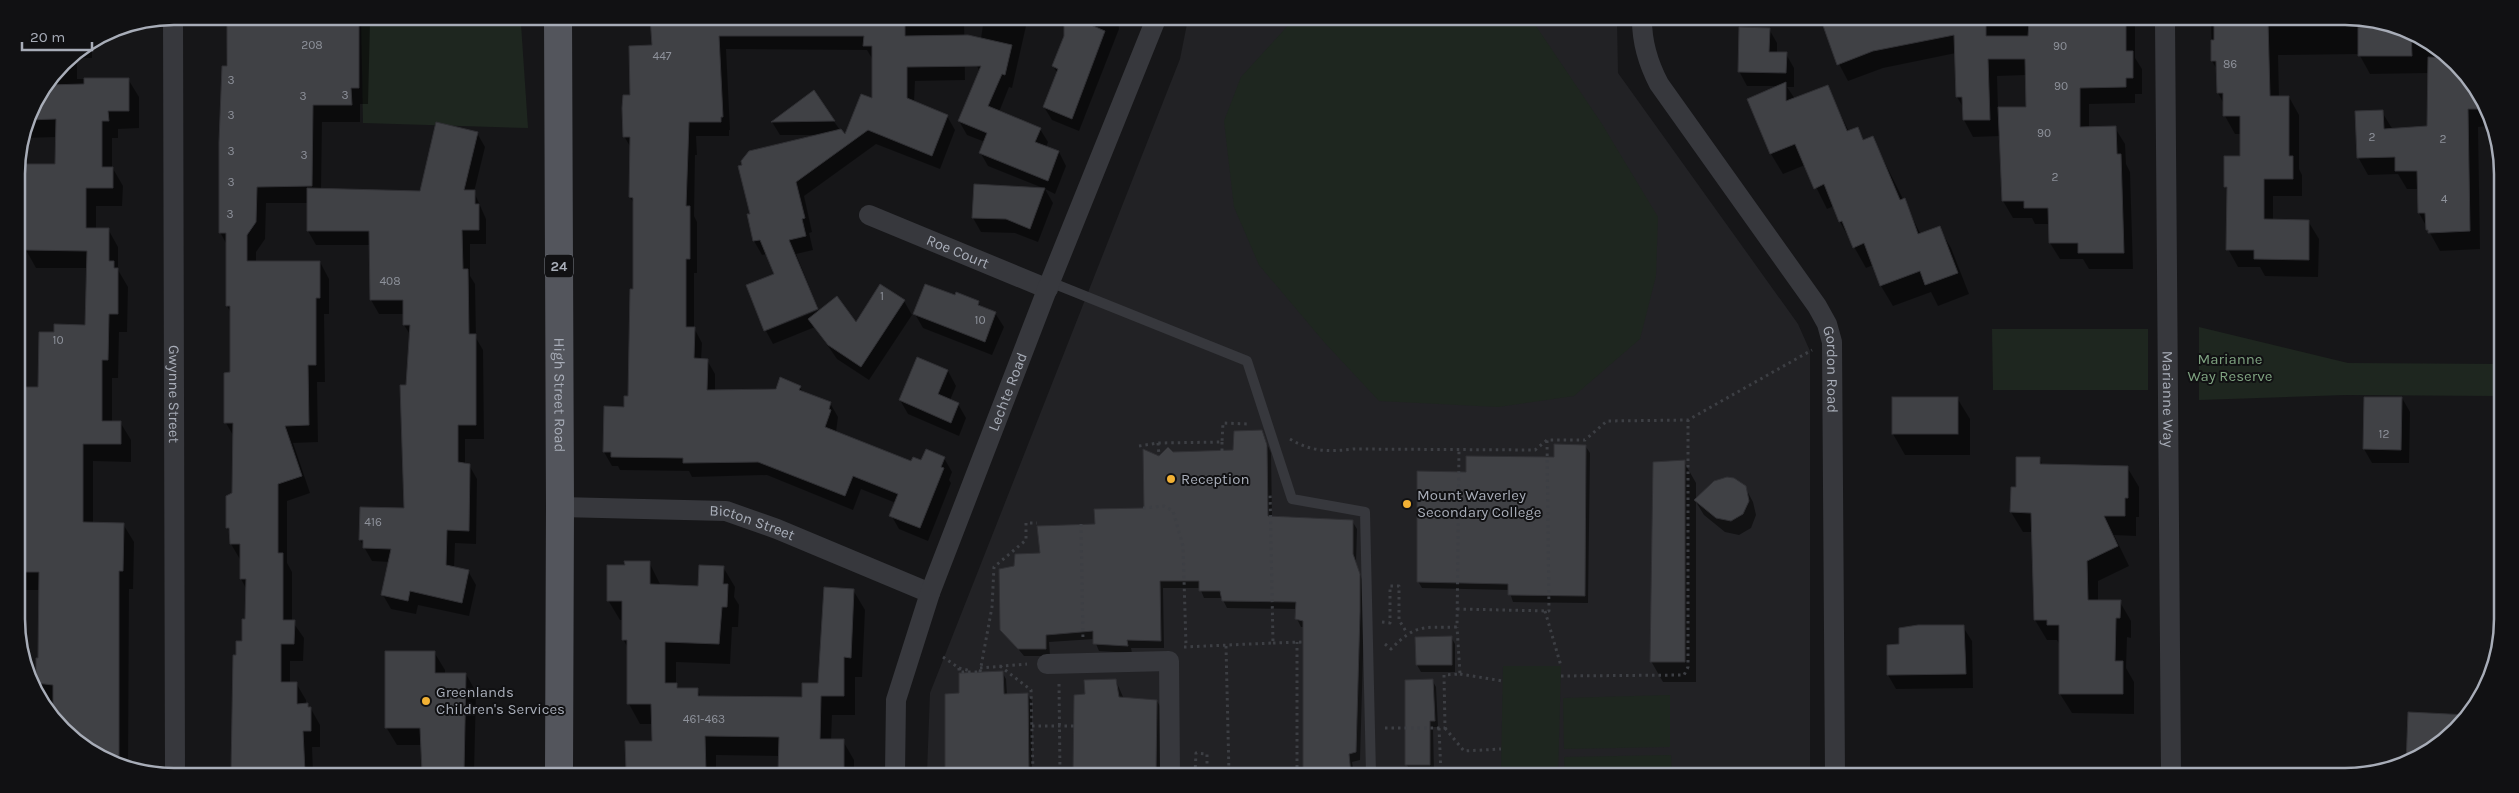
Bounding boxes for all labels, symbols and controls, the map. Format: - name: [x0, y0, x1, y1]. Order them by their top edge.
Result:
- scale bar: [22, 20, 92, 52]
- text: 20 m: [30, 28, 65, 46]
- house number: 208: [301, 38, 323, 52]
- house number: 90: [2053, 39, 2067, 53]
- house number: 447: [652, 49, 672, 63]
- house number: 86: [2223, 57, 2237, 71]
- house number: 3: [227, 73, 235, 87]
- house number: 90: [2054, 79, 2068, 93]
- house number: 3: [341, 88, 349, 102]
- house number: 3: [299, 89, 307, 103]
- house number: 3: [227, 108, 235, 122]
- house number: 90: [2037, 126, 2051, 140]
- house number: 2: [2369, 130, 2376, 144]
- house number: 2: [2440, 132, 2447, 146]
- house number: 3: [227, 144, 235, 158]
- house number: 3: [300, 148, 308, 162]
- house number: 2: [2052, 170, 2059, 184]
- house number: 3: [227, 175, 235, 189]
- house number: 4: [2441, 192, 2448, 206]
- house number: 3: [226, 207, 234, 221]
- street label: Roe Court: [924, 231, 992, 273]
- road number: 24: [545, 255, 573, 278]
- house number: 408: [379, 274, 401, 288]
- house number: 1: [880, 289, 884, 303]
- house number: 10: [974, 313, 986, 327]
- street label: Gordon Road: [1819, 324, 1841, 413]
- house number: 10: [52, 333, 64, 347]
- street label: High Street Road: [550, 337, 569, 452]
- street label: Gwynne Street: [165, 345, 183, 443]
- street label: Lechte Road: [984, 350, 1031, 434]
- park label: Marianne Way Reserve: [2188, 350, 2272, 385]
- street label: Marianne Way: [2159, 351, 2177, 447]
- house number: 12: [2379, 427, 2390, 441]
- place label: Reception: [1181, 470, 1249, 488]
- marker: Reception: [1165, 473, 1177, 485]
- place label: Mount Waverley Secondary College: [1417, 486, 1542, 521]
- marker: Mount Waverley Secondary College: [1401, 498, 1413, 510]
- street label: Bicton Street: [709, 502, 798, 545]
- house number: 416: [364, 515, 382, 529]
- place label: Greenlands Children's Services: [436, 683, 565, 718]
- marker: Greenlands Children's Services: [420, 695, 432, 707]
- house number: 461-463: [683, 712, 725, 726]

